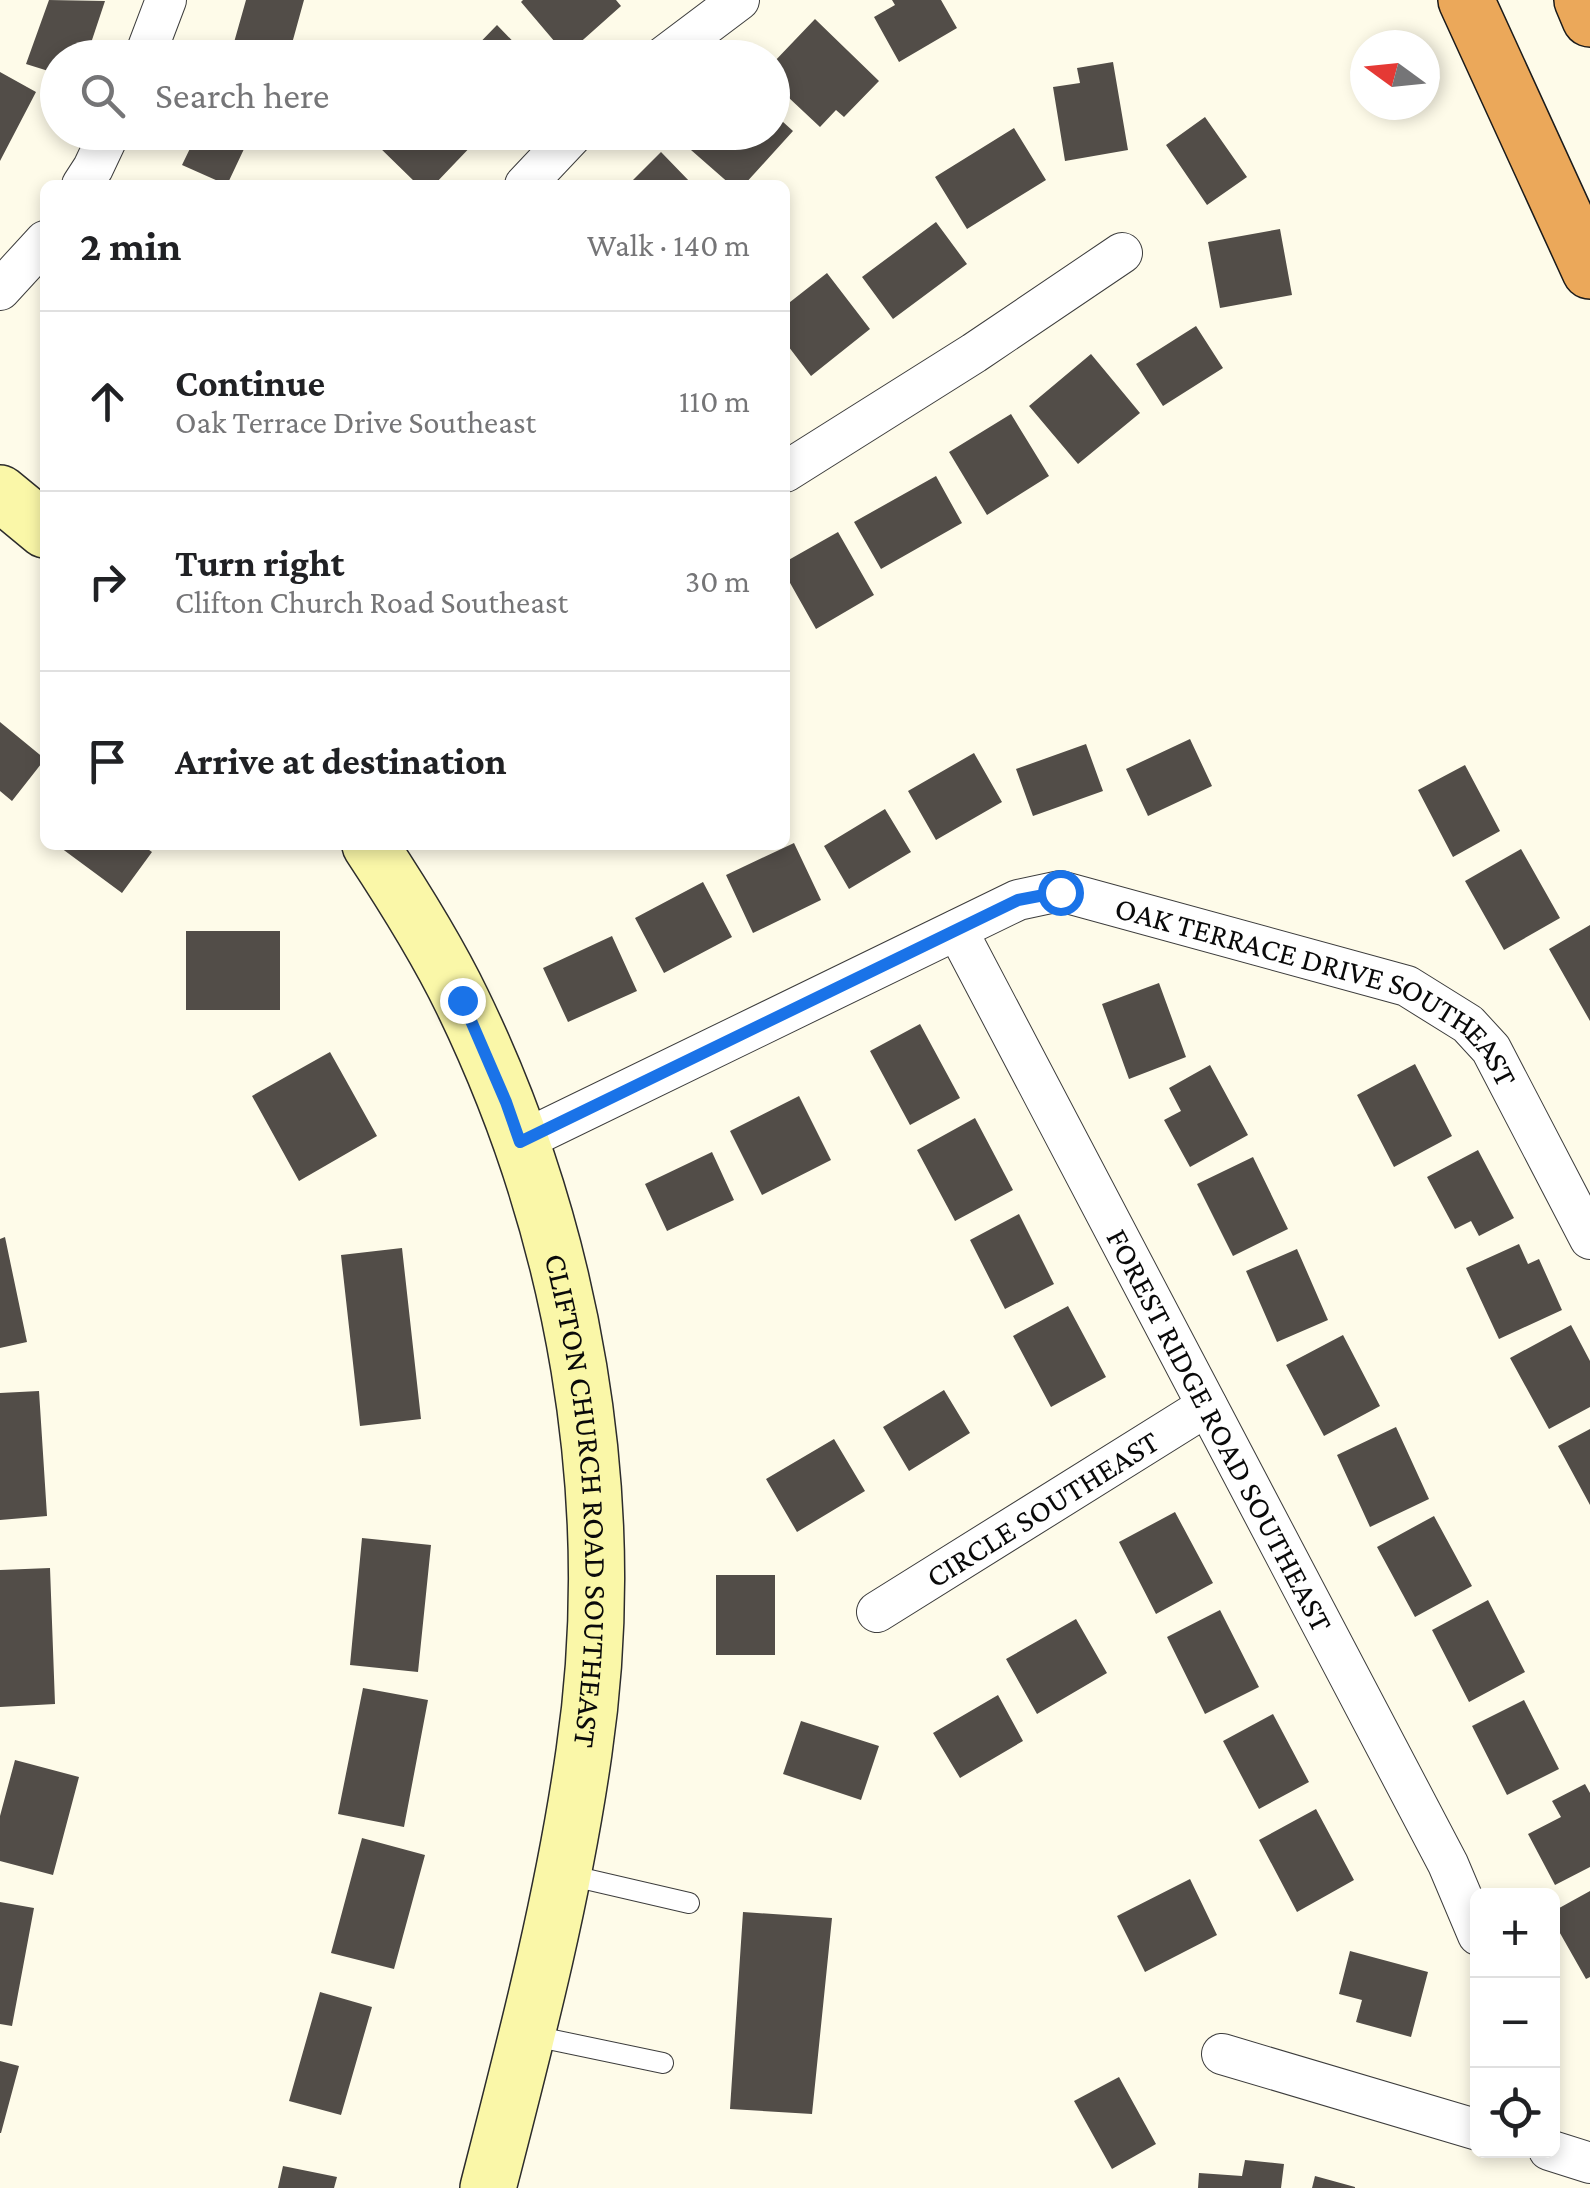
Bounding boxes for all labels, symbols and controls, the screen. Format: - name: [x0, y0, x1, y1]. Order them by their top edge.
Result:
- north arrow: [1350, 30, 1440, 120]
- search box: [40, 40, 790, 150]
- icon: search: [75, 68, 130, 123]
- text: Search here: [155, 74, 329, 116]
- text: 2 min: [80, 222, 181, 269]
- text: Walk · 140 m: [587, 227, 750, 263]
- text: Continue: [175, 362, 325, 404]
- icon: ahead: [80, 374, 135, 429]
- text: 110 m: [679, 383, 750, 419]
- text: Oak Terrace Drive Southeast: [175, 404, 536, 440]
- text: Turn right: [175, 542, 344, 584]
- icon: right: [80, 554, 135, 609]
- text: 30 m: [685, 563, 750, 599]
- text: Clifton Church Road Southeast: [175, 584, 568, 620]
- icon: arrive: [80, 734, 135, 789]
- text: Arrive at destination: [175, 740, 507, 782]
- route start: [1038, 870, 1084, 916]
- street label: OAK TERRACE DRIVE SOUTHEAST: [1111, 889, 1525, 1092]
- route end: [440, 978, 486, 1024]
- street label: FOREST RIDGE ROAD SOUTHEAST: [1099, 1223, 1341, 1638]
- street label: CLIFTON CHURCH ROAD SOUTHEAST: [537, 1250, 614, 1750]
- street label: CIRCLE SOUTHEAST: [919, 1423, 1165, 1595]
- map controls: [1470, 1888, 1560, 2158]
- button: +: [1470, 1888, 1560, 1978]
- button: −: [1470, 1978, 1560, 2068]
- button: locate: [1470, 2068, 1560, 2158]

